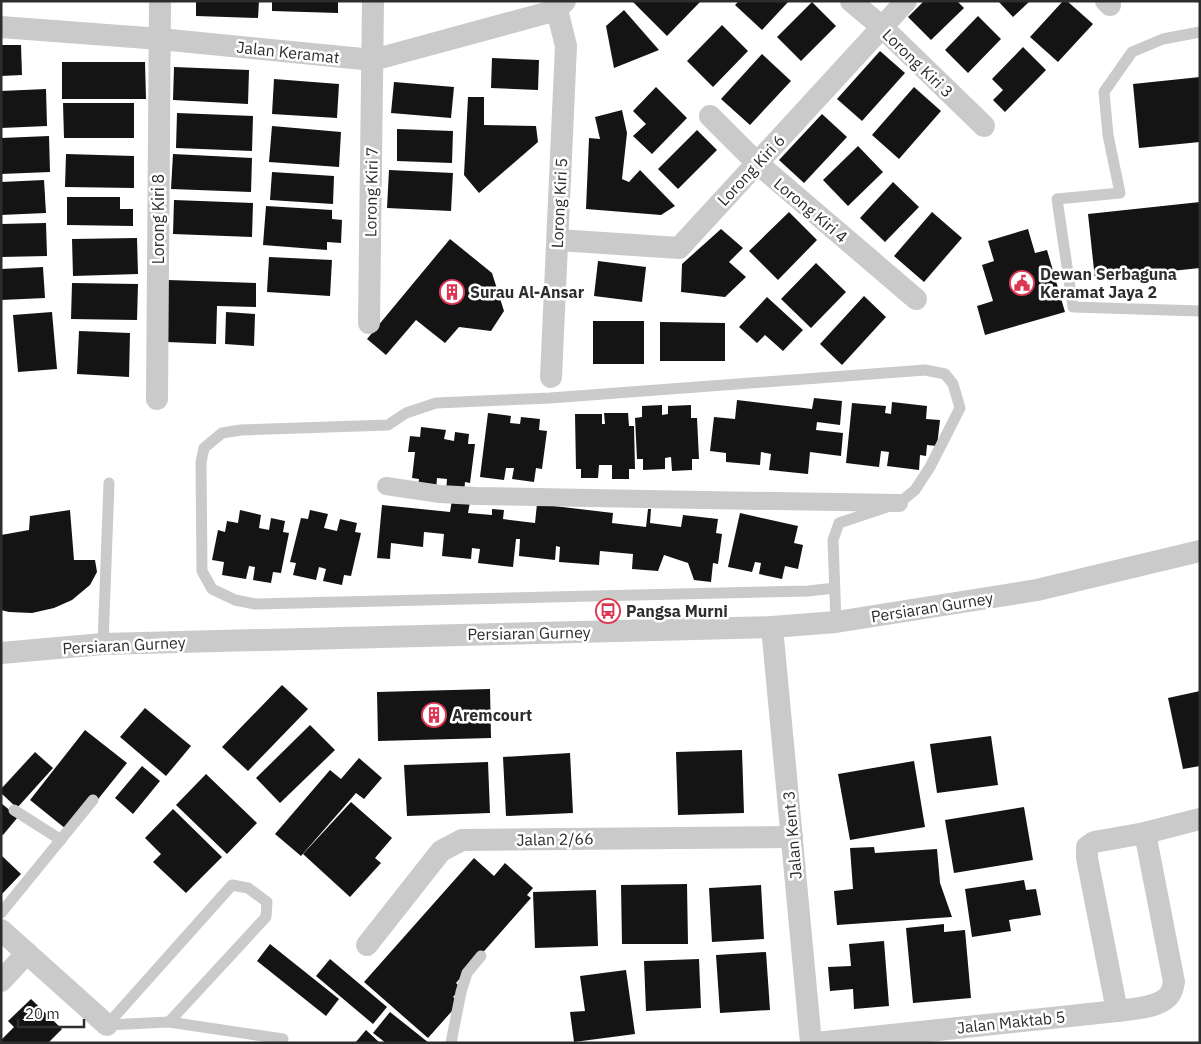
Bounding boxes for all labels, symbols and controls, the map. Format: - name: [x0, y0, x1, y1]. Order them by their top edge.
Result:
- street label: Lorong Kiri 3: [879, 24, 957, 102]
- street label: Jalan Keramat: [235, 37, 341, 67]
- street label: Lorong Kiri 6: [713, 130, 789, 210]
- street label: Lorong Kiri 7: [360, 147, 382, 237]
- street label: Lorong Kiri 5: [547, 157, 571, 249]
- street label: Lorong Kiri 4: [770, 173, 852, 247]
- street label: Lorong Kiri 8: [148, 174, 168, 264]
- place label: Dewan Serbaguna Keramat Jaya 2: [1040, 264, 1177, 302]
- public building icon: Dewan Serbaguna Keramat Jaya 2: [1009, 270, 1035, 296]
- building icon: Surau Al-Ansar: [439, 279, 465, 305]
- place label: Surau Al-Ansar: [470, 282, 585, 302]
- street label: Persiaran Gurney: [869, 587, 995, 627]
- bus stop icon: Pangsa Murni: [595, 598, 621, 624]
- place label: Pangsa Murni: [626, 601, 728, 621]
- street label: Persiaran Gurney: [467, 622, 591, 644]
- street label: Persiaran Gurney: [62, 632, 186, 658]
- building icon: Aremcourt: [421, 702, 447, 728]
- place label: Aremcourt: [452, 705, 532, 725]
- street label: Jalan Kent 3: [778, 790, 806, 880]
- street label: Jalan 2/66: [516, 828, 594, 850]
- scale bar: [18, 996, 84, 1028]
- text: 20 m: [25, 1004, 60, 1023]
- street label: Jalan Maktab 5: [956, 1006, 1066, 1038]

